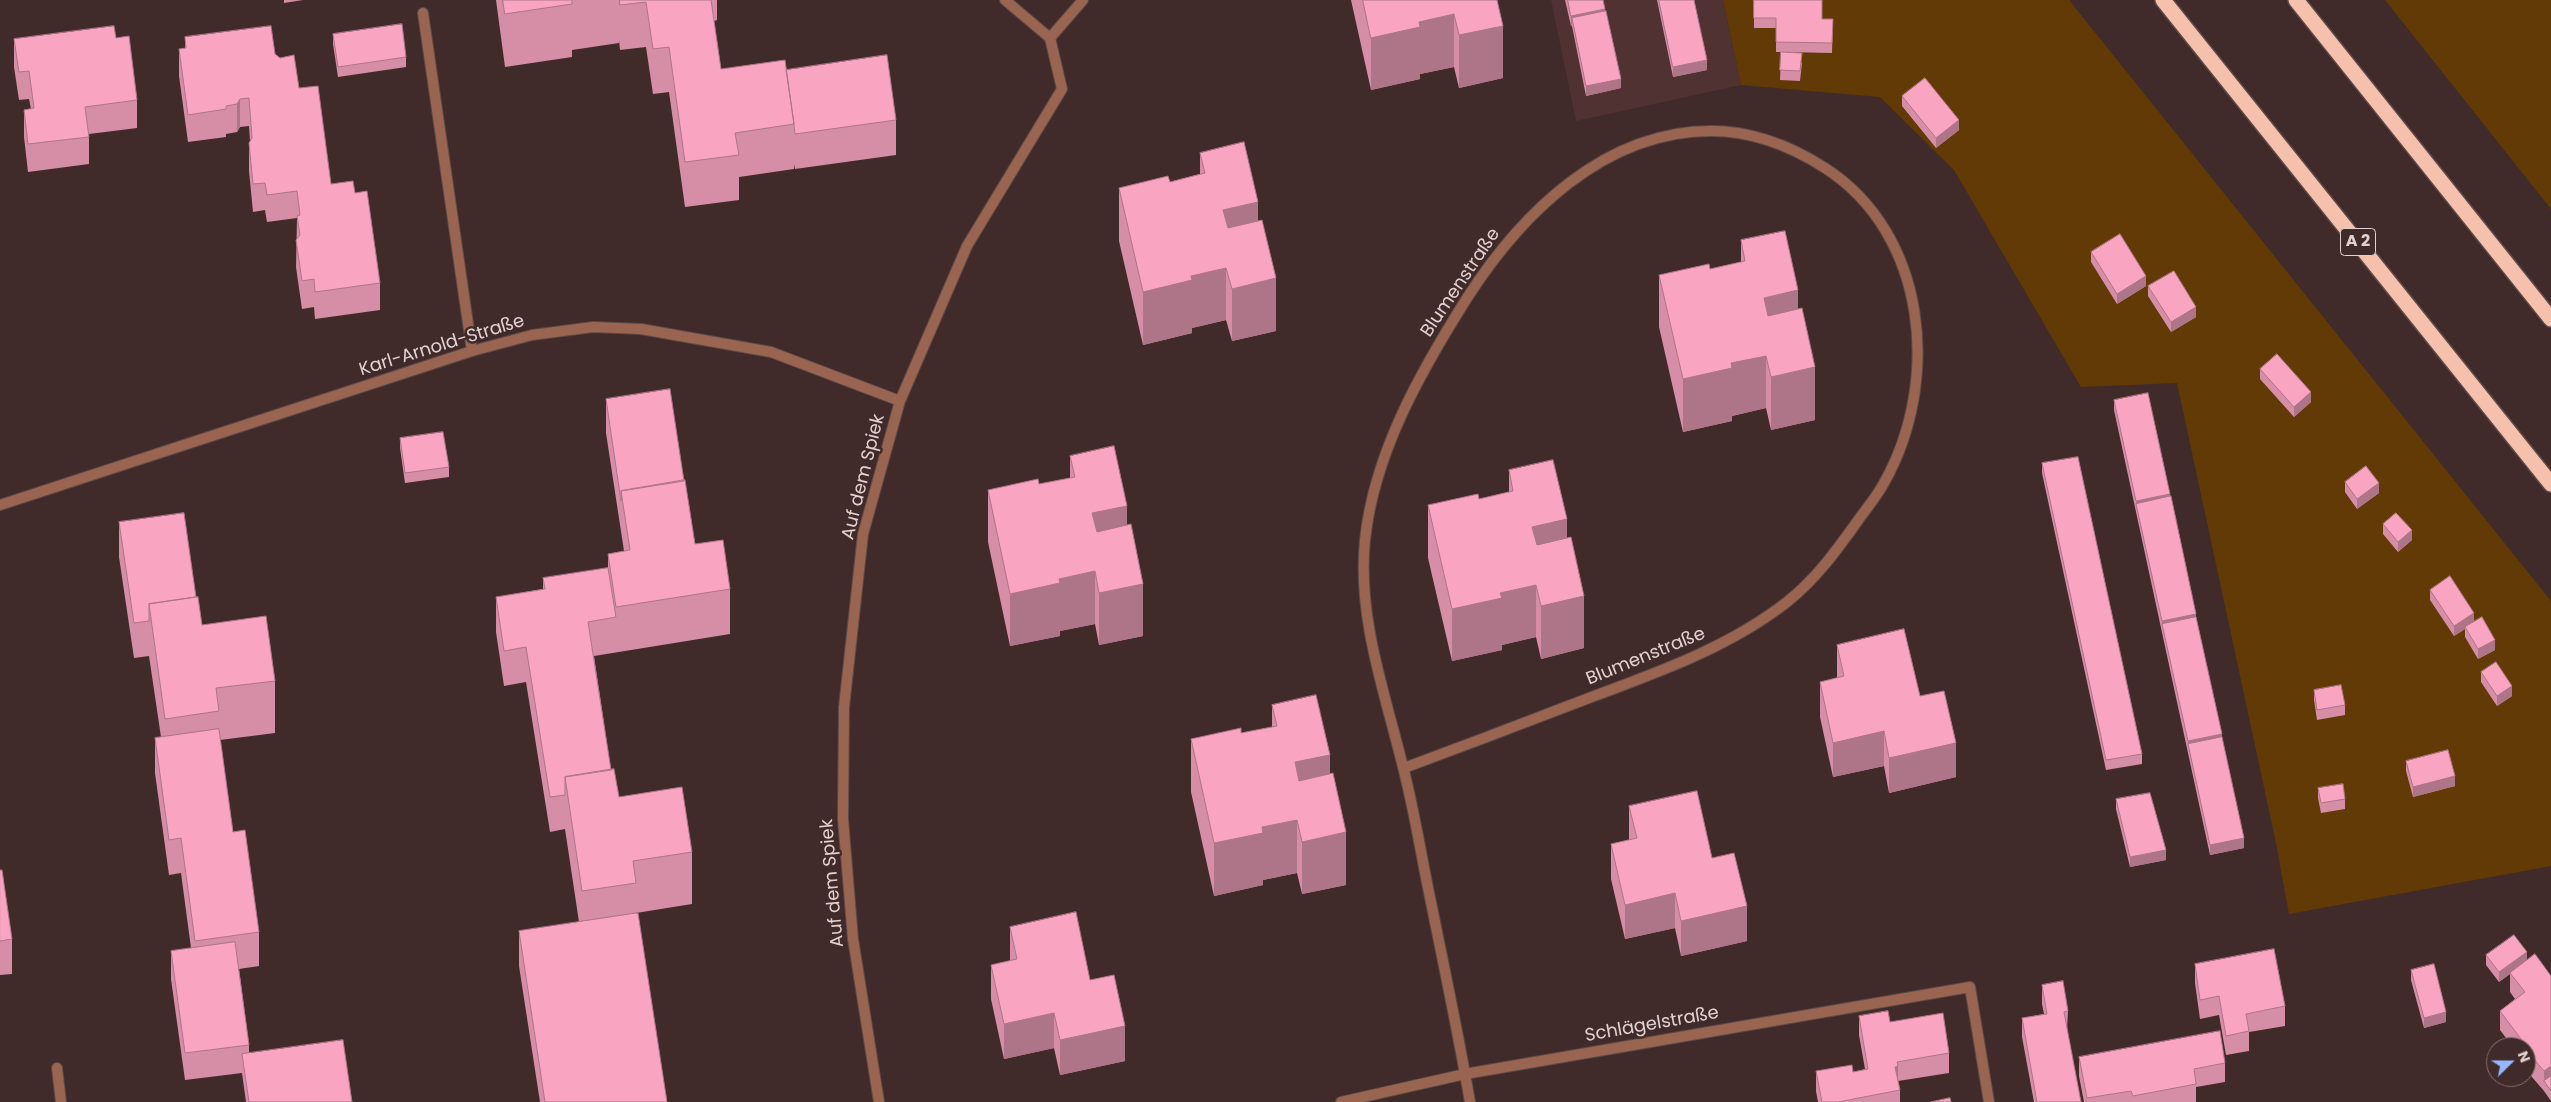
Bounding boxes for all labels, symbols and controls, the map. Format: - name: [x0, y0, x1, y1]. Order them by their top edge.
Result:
- street label: Blumenstraße: [1417, 225, 1505, 341]
- road number: A 2: [2340, 228, 2376, 256]
- street label: Karl-Arnold-Straße: [357, 311, 527, 381]
- street label: Auf dem Spiek: [838, 412, 890, 542]
- street label: Blumenstraße: [1583, 623, 1709, 691]
- street label: Auf dem Spiek: [817, 818, 849, 948]
- street label: Schlägelstraße: [1583, 1003, 1721, 1047]
- north arrow: [2486, 1037, 2536, 1087]
- text: N: [2513, 1048, 2535, 1065]

